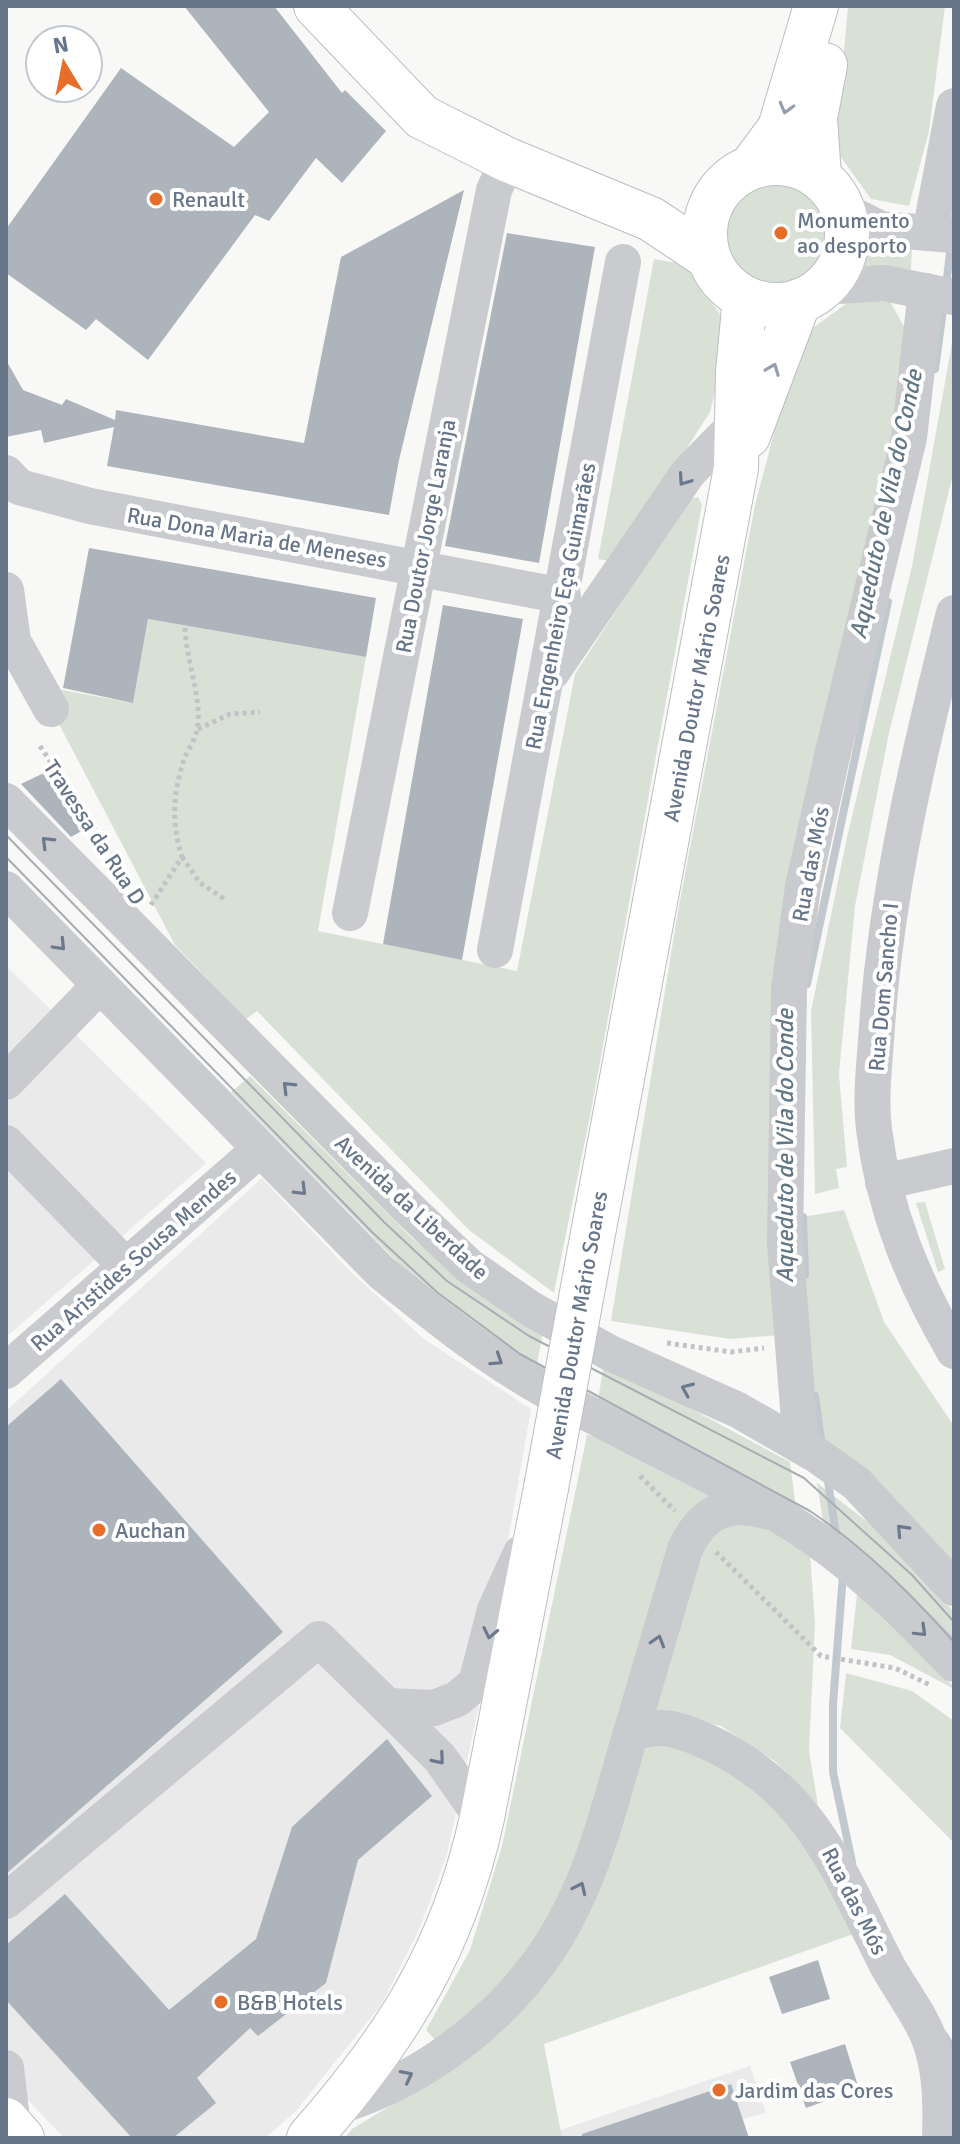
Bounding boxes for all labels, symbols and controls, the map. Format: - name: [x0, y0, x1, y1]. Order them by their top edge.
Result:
- north arrow: [24, 24, 104, 104]
- text: N: [51, 30, 70, 59]
- one-way arrow: [779, 100, 796, 114]
- place label: Renault: [172, 186, 245, 213]
- marker: Renault: [147, 190, 165, 208]
- place label: Monumento ao desporto: [797, 207, 910, 259]
- marker: Monumento ao desporto: [772, 224, 790, 242]
- one-way arrow: [763, 363, 780, 377]
- water label: Aqueduto de Vila do Conde: [843, 366, 929, 641]
- street label: Rua Doutor Jorge Laranja: [390, 417, 461, 655]
- street label: Rua Engenheiro Eça Guimarães: [519, 460, 602, 752]
- one-way arrow: [679, 472, 694, 486]
- street label: Rua Dona Maria de Meneses: [125, 501, 389, 574]
- street label: Avenida Doutor Mário Soares: [657, 552, 736, 824]
- street label: Travessa da Rua D: [38, 755, 151, 910]
- street label: Rua das Mós: [786, 804, 835, 924]
- one-way arrow: [41, 837, 56, 851]
- street label: Rua Dom Sancho I: [863, 902, 904, 1073]
- one-way arrow: [51, 936, 66, 950]
- water label: Aqueduto de Vila do Conde: [770, 1008, 800, 1283]
- one-way arrow: [283, 1082, 297, 1096]
- street label: Avenida da Liberdade: [329, 1129, 494, 1285]
- street label: Rua Aristides Sousa Mendes: [25, 1164, 242, 1357]
- one-way arrow: [292, 1181, 306, 1195]
- street label: Avenida Doutor Mário Soares: [540, 1189, 613, 1461]
- one-way arrow: [488, 1350, 503, 1365]
- one-way arrow: [681, 1382, 695, 1398]
- place label: Auchan: [115, 1517, 186, 1544]
- marker: Auchan: [90, 1521, 108, 1539]
- one-way arrow: [897, 1525, 912, 1539]
- one-way arrow: [912, 1622, 926, 1636]
- one-way arrow: [482, 1626, 499, 1639]
- one-way arrow: [649, 1634, 665, 1648]
- one-way arrow: [429, 1749, 444, 1764]
- street label: Rua das Mós: [816, 1843, 893, 1959]
- one-way arrow: [570, 1882, 586, 1896]
- place label: B&B Hotels: [237, 1989, 343, 2016]
- marker: B&B Hotels: [212, 1993, 230, 2011]
- one-way arrow: [399, 2071, 414, 2086]
- place label: Jardim das Cores: [735, 2077, 893, 2104]
- marker: Jardim das Cores: [710, 2081, 728, 2099]

